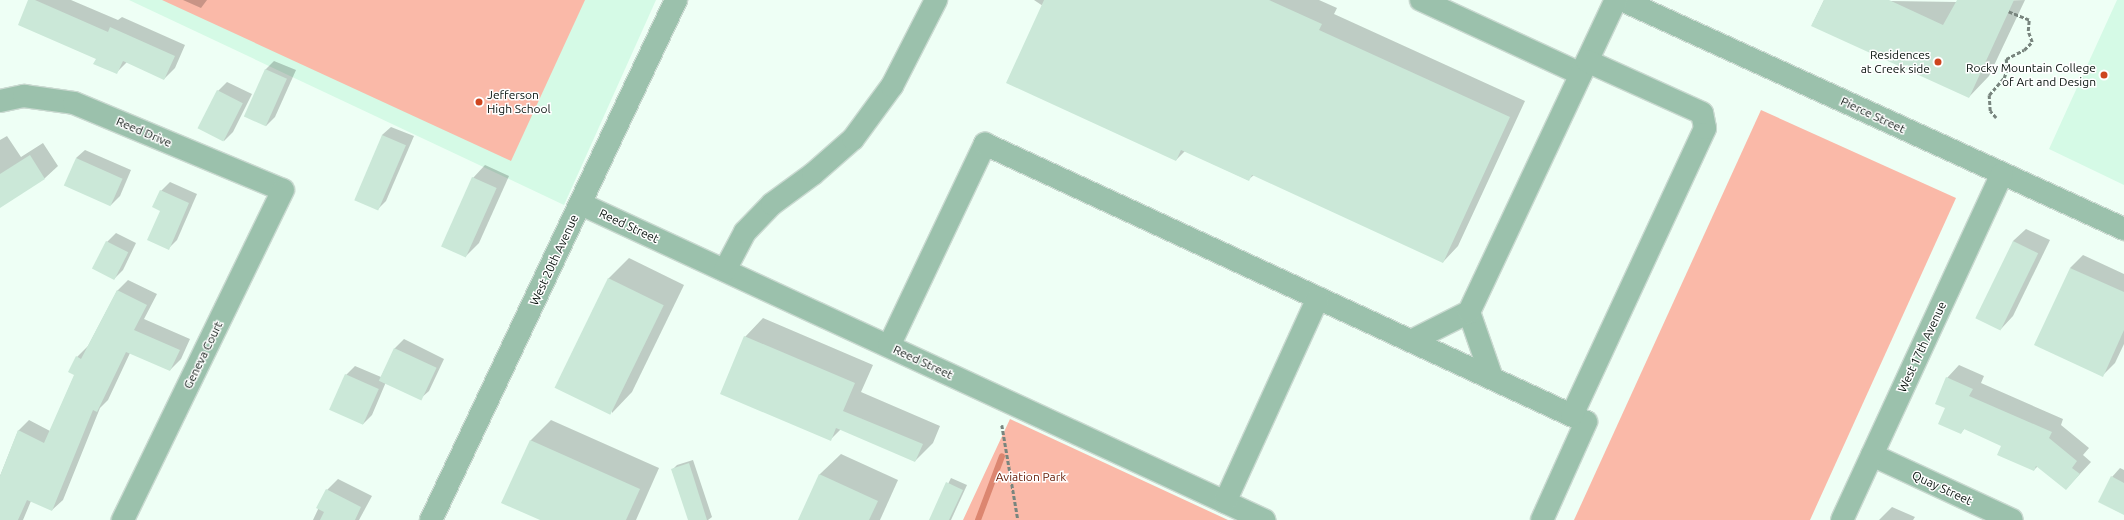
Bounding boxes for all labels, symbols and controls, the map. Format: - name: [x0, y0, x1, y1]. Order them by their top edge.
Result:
- place label: Residences at Creek side: [1861, 48, 1930, 76]
- marker: Residences at Creek side: [1933, 57, 1943, 67]
- place label: Rocky Mountain College of Art and Design: [1966, 61, 2096, 89]
- marker: Rocky Mountain College of Art and Design: [2099, 70, 2109, 80]
- place label: Jefferson High School: [487, 88, 551, 116]
- street label: Pierce Street: [1838, 94, 1908, 136]
- marker: Jefferson High School: [474, 97, 484, 107]
- street label: Reed Drive: [114, 114, 174, 150]
- street label: Reed Street: [597, 206, 661, 246]
- street label: West 20th Avenue: [527, 212, 581, 308]
- street label: West 17th Avenue: [1895, 299, 1949, 395]
- street label: Geneva Court: [180, 319, 226, 391]
- street label: Reed Street: [891, 342, 955, 382]
- street label: Quay Street: [1910, 468, 1974, 508]
- park label: Aviation Park: [996, 470, 1066, 484]

